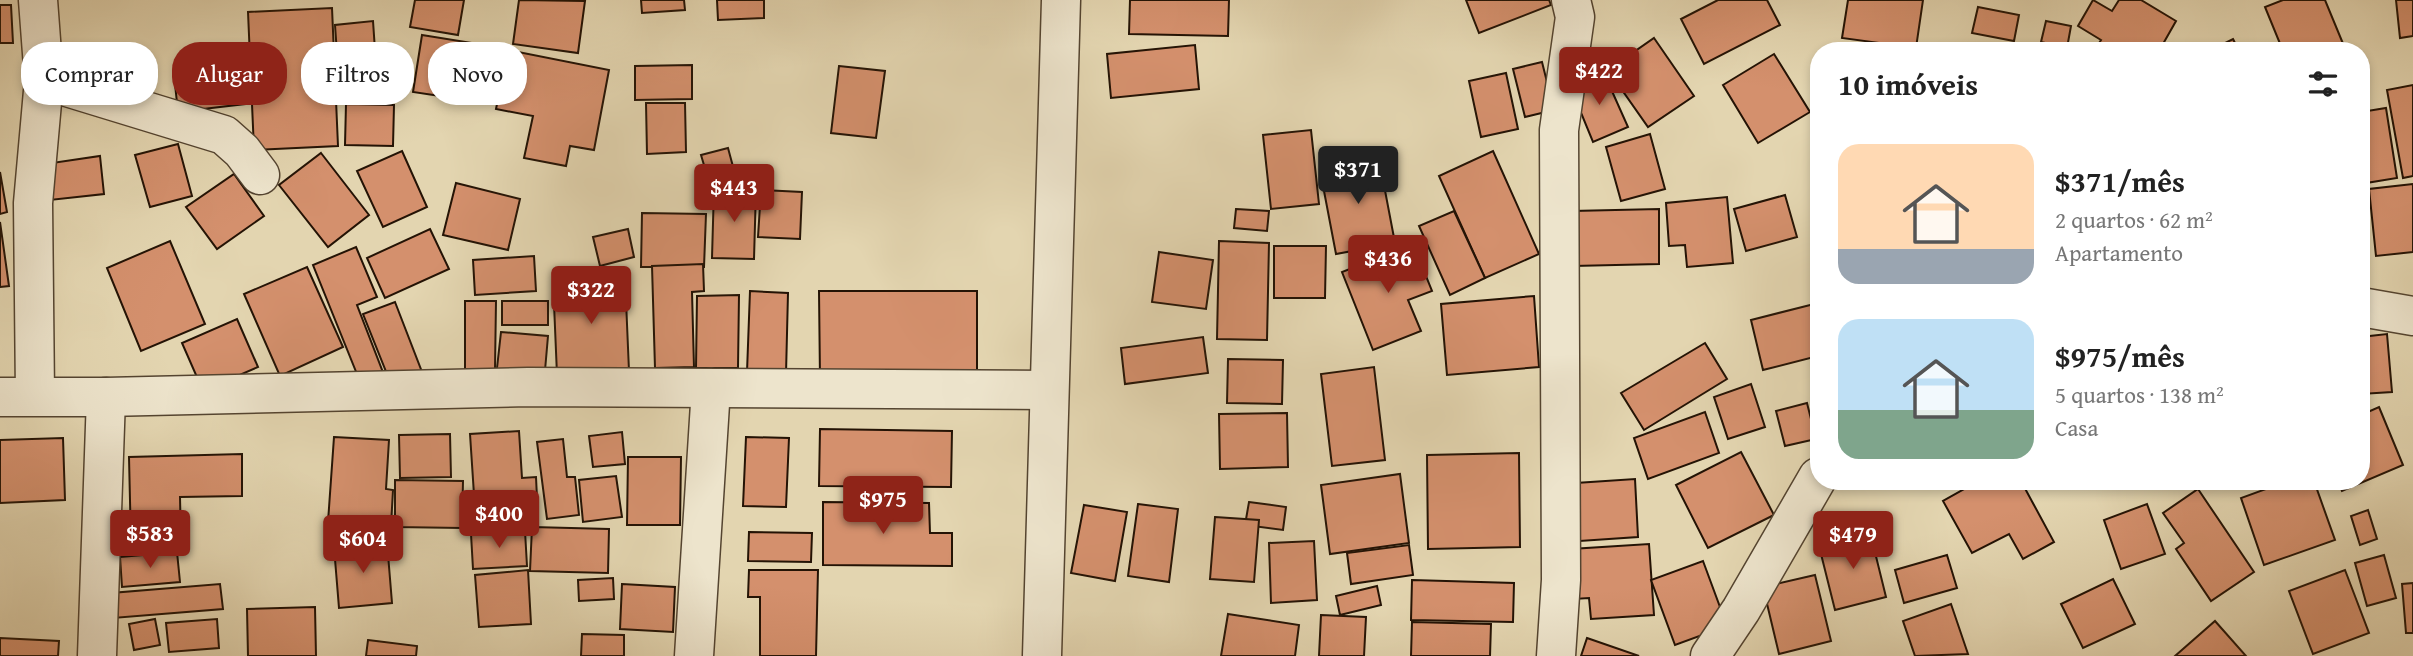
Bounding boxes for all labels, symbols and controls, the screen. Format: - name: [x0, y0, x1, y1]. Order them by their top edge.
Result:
- chip: Comprar: [21, 42, 158, 105]
- chip: Alugar: [172, 42, 287, 105]
- chip: Filtros: [301, 42, 414, 105]
- chip: Novo: [428, 42, 527, 105]
- pin: $422: [1558, 48, 1640, 107]
- text: $422: [1575, 53, 1623, 86]
- text: 10 imóveis: [1838, 62, 1978, 106]
- icon: filters: [2304, 65, 2342, 103]
- pin: $371: [1317, 146, 1399, 206]
- text: $371: [1334, 152, 1382, 185]
- text: $371/mês: [2055, 159, 2185, 203]
- pin: $443: [693, 164, 775, 224]
- text: $443: [710, 170, 758, 203]
- icon: home: [1894, 172, 1978, 256]
- text: 2 quartos · 62 m²: [2055, 203, 2213, 236]
- pin: $436: [1347, 236, 1429, 295]
- text: Apartamento: [2055, 236, 2183, 269]
- text: $436: [1364, 241, 1412, 274]
- pin: $322: [550, 266, 632, 326]
- text: $322: [567, 272, 615, 305]
- text: $975/mês: [2055, 334, 2185, 378]
- icon: home: [1894, 347, 1978, 431]
- text: 5 quartos · 138 m²: [2055, 378, 2224, 411]
- text: Casa: [2055, 411, 2098, 444]
- pin: $975: [842, 476, 924, 536]
- text: $975: [859, 482, 907, 515]
- pin: $400: [458, 490, 540, 550]
- text: $400: [475, 496, 523, 529]
- pin: $583: [109, 510, 191, 570]
- pin: $479: [1812, 512, 1894, 571]
- text: $583: [126, 516, 174, 549]
- pin: $604: [322, 516, 404, 575]
- text: $479: [1829, 517, 1877, 550]
- text: $604: [339, 521, 387, 554]

